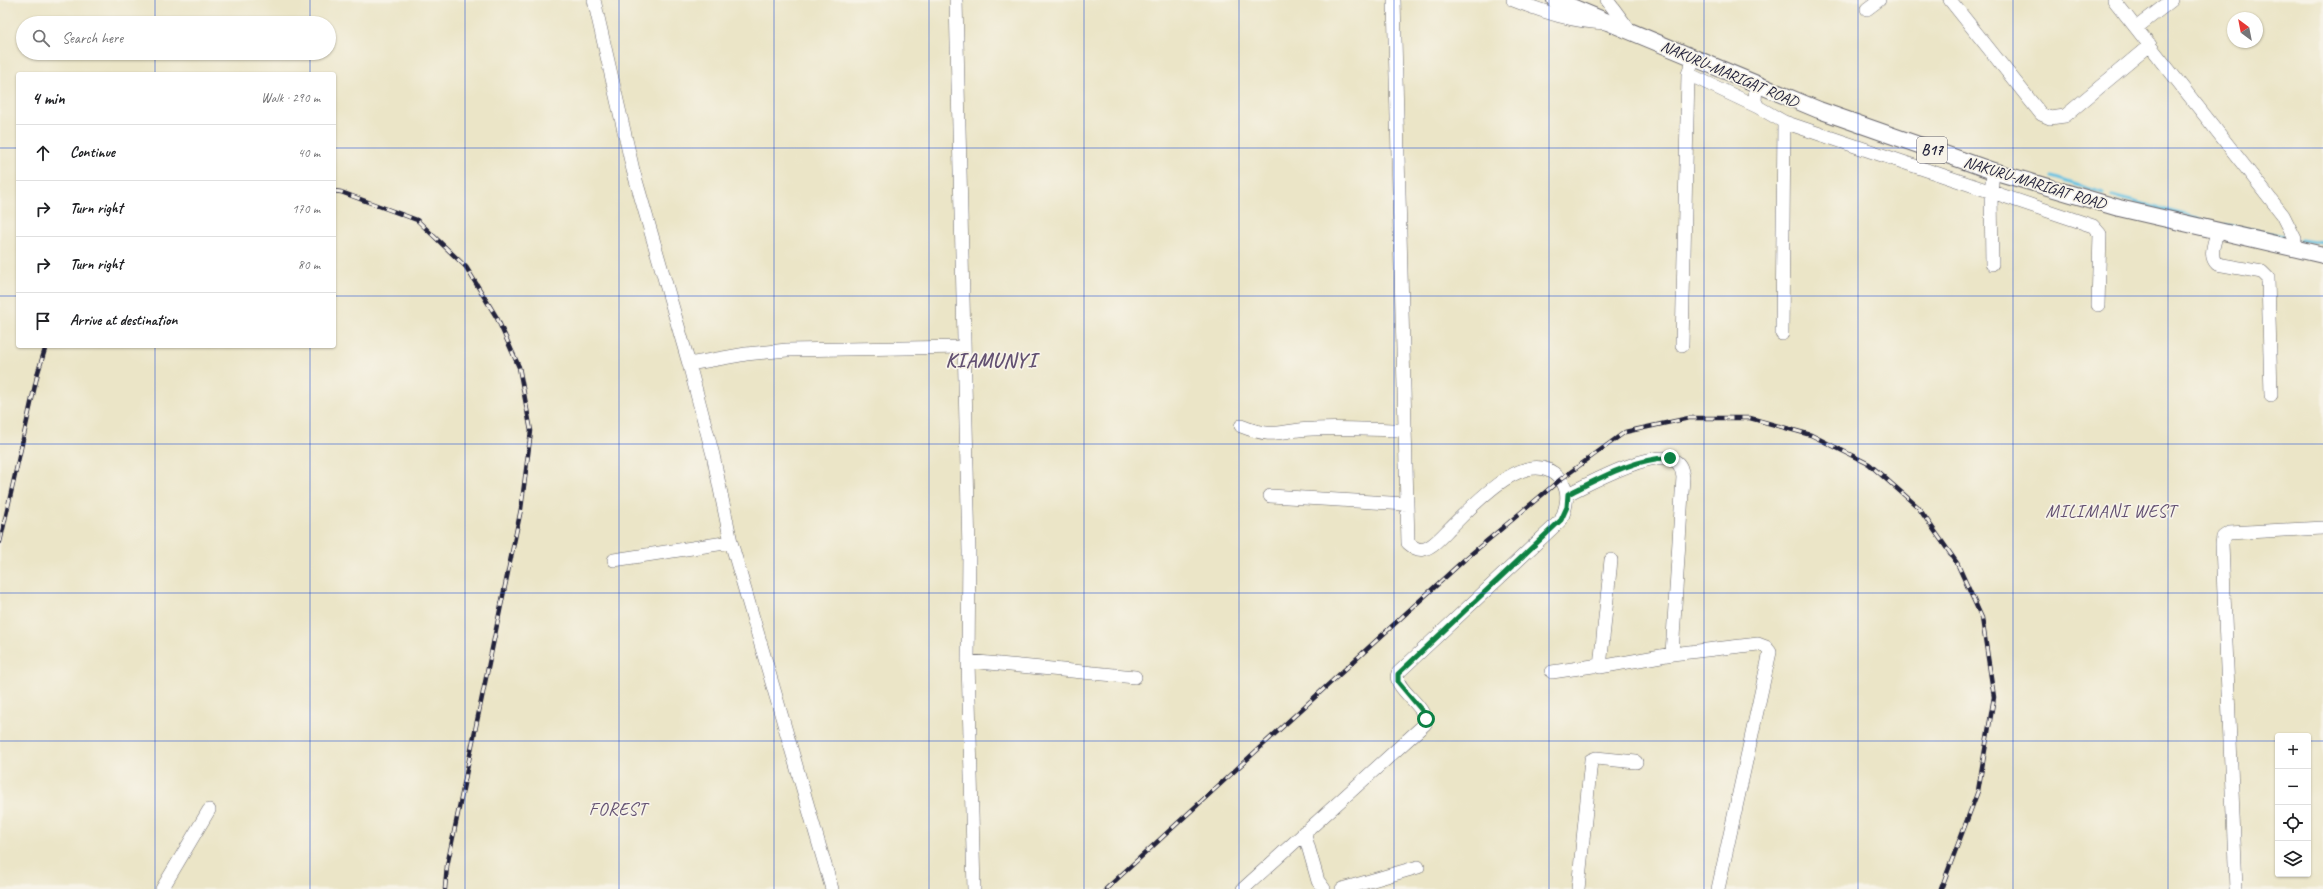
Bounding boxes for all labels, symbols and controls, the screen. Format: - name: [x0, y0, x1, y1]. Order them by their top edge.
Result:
- north arrow: [2227, 12, 2263, 48]
- search box: [16, 16, 336, 60]
- icon: search: [30, 27, 52, 49]
- text: Search here: [62, 29, 123, 48]
- street label: NAKURU-MARIGAT ROAD: [1658, 36, 1803, 113]
- text: 4 min: [32, 88, 65, 109]
- text: Walk · 290 m: [261, 90, 320, 106]
- road number: B17: [1917, 137, 1947, 163]
- icon: ahead: [32, 142, 54, 164]
- text: Continue: [70, 143, 115, 162]
- text: 40 m: [298, 145, 320, 161]
- street label: NAKURU-MARIGAT ROAD: [1961, 152, 2110, 215]
- icon: right: [32, 198, 54, 220]
- text: Turn right: [70, 199, 123, 218]
- text: 170 m: [292, 201, 320, 217]
- icon: right: [32, 254, 54, 276]
- text: Turn right: [70, 255, 123, 274]
- text: 80 m: [298, 257, 320, 273]
- icon: arrive: [32, 310, 54, 332]
- text: Arrive at destination: [70, 311, 177, 330]
- district label: KIAMUNYI: [945, 348, 1040, 373]
- route end: [1661, 449, 1679, 467]
- district label: MILIMANI WEST: [2045, 500, 2179, 522]
- route start: [1417, 710, 1435, 728]
- map controls: [2275, 733, 2311, 877]
- button: +: [2275, 733, 2311, 769]
- button: −: [2275, 769, 2311, 805]
- district label: FOREST: [589, 798, 650, 820]
- button: locate: [2275, 805, 2311, 841]
- button: layers: [2275, 841, 2311, 877]

